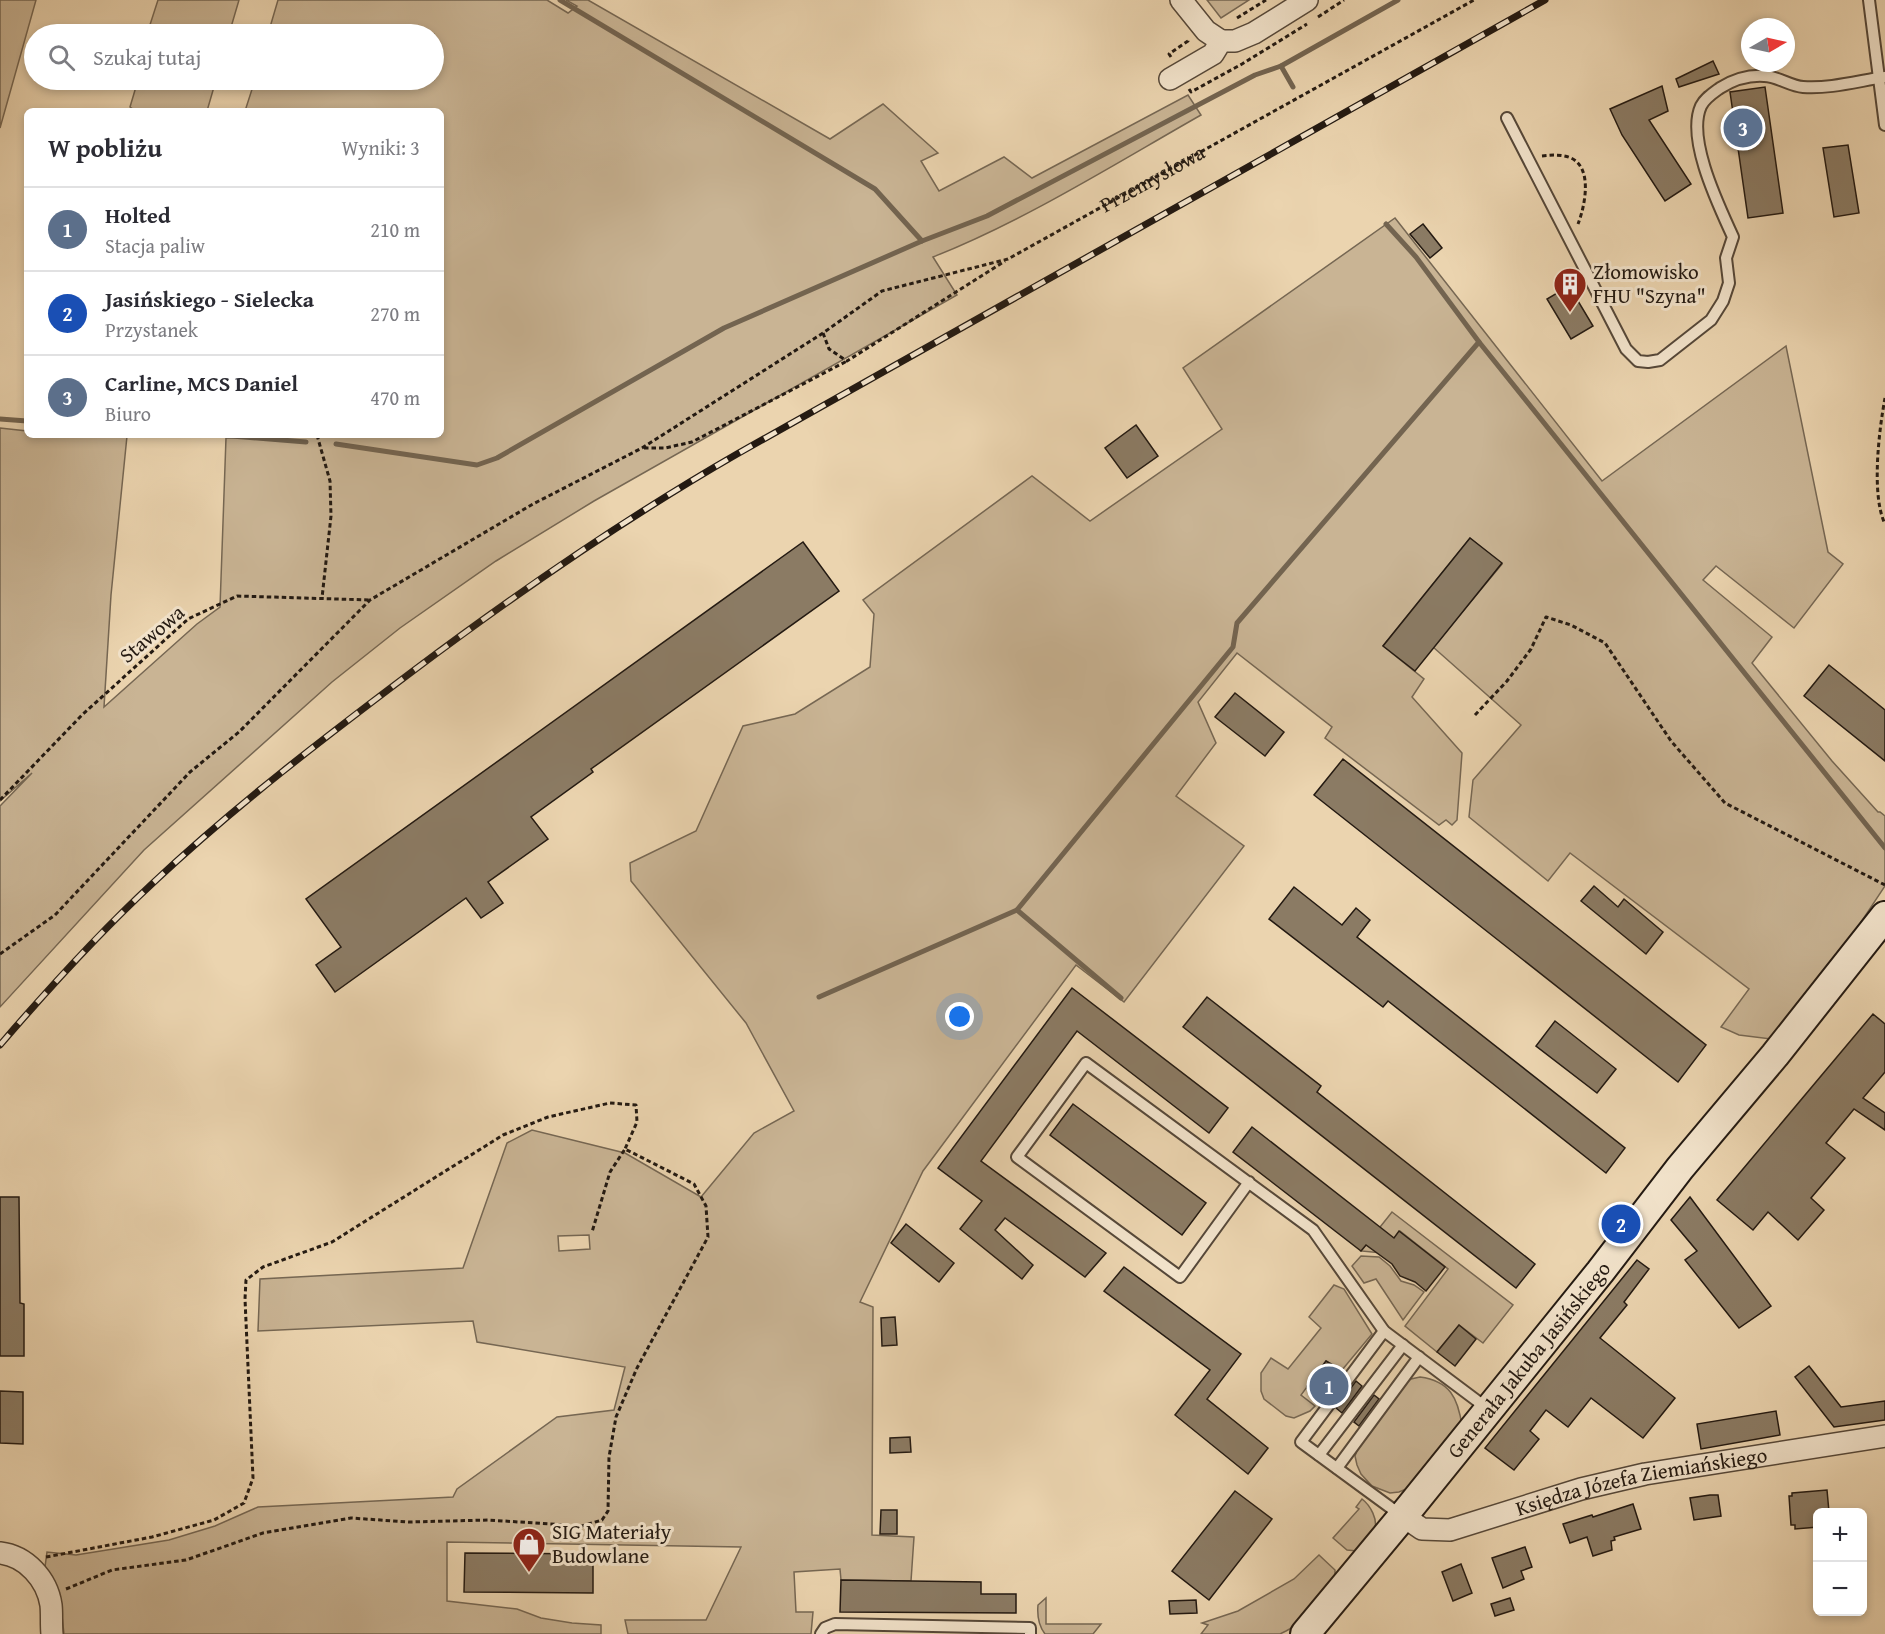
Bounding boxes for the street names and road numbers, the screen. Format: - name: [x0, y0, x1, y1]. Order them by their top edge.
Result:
- street label: Przemysłowa: [1094, 137, 1210, 220]
- street label: Stawowa: [112, 597, 191, 670]
- street label: Generała Jakuba Jasińskiego: [1439, 1254, 1618, 1465]
- street label: Księdza Józefa Ziemiańskiego: [1512, 1439, 1769, 1524]

